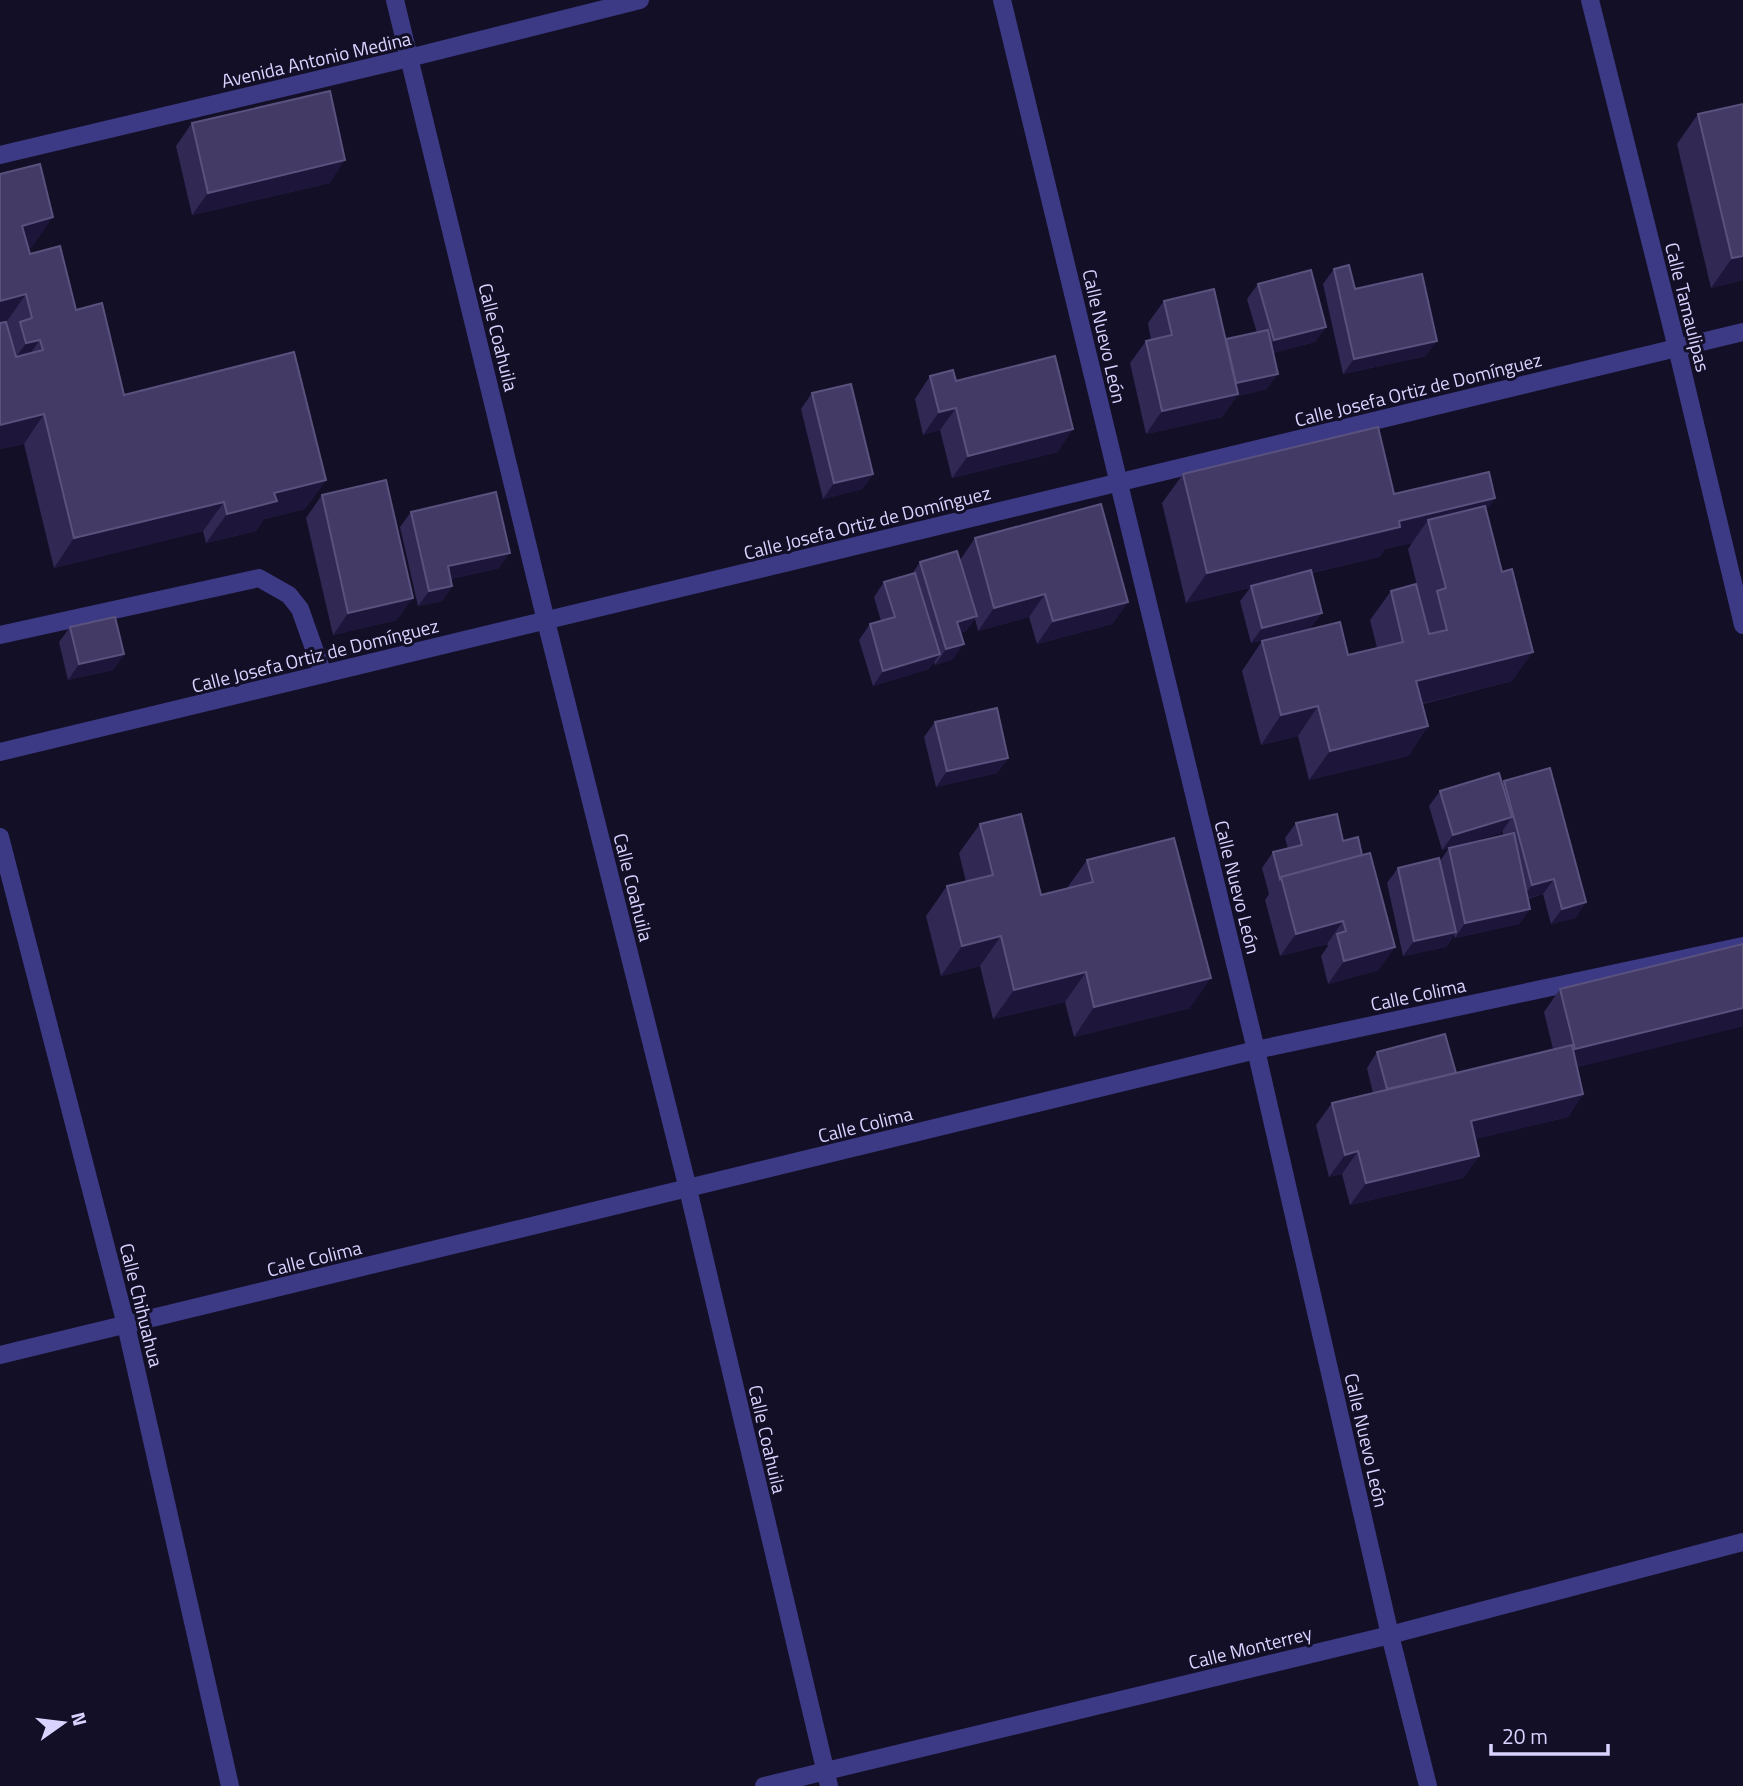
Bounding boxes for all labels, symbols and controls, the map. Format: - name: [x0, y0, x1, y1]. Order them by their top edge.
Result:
- street label: Avenida Antonio Medina: [218, 23, 414, 95]
- street label: Calle Tamaulipas: [1658, 239, 1718, 375]
- street label: Calle Nuevo León: [1075, 266, 1135, 406]
- street label: Calle Coahuila: [472, 280, 527, 395]
- street label: Calle Josefa Ortiz de Domínguez: [1292, 344, 1544, 434]
- street label: Calle Josefa Ortiz de Domínguez: [741, 477, 993, 567]
- street label: Calle Josefa Ortiz de Domínguez: [189, 610, 441, 700]
- street label: Calle Nuevo León: [1207, 817, 1269, 957]
- street label: Calle Coahuila: [607, 830, 662, 945]
- street label: Calle Colima: [1368, 970, 1469, 1018]
- street label: Calle Colima: [815, 1098, 916, 1150]
- street label: Calle Colima: [264, 1232, 365, 1284]
- street label: Calle Chihuahua: [113, 1240, 172, 1370]
- street label: Calle Nuevo León: [1337, 1370, 1397, 1510]
- street label: Calle Coahuila: [741, 1382, 795, 1497]
- street label: Calle Monterrey: [1185, 1618, 1315, 1676]
- north arrow: [28, 1688, 98, 1758]
- text: N: [64, 1709, 96, 1729]
- scale bar: [1491, 1712, 1608, 1756]
- text: 20 m: [1502, 1720, 1548, 1752]

